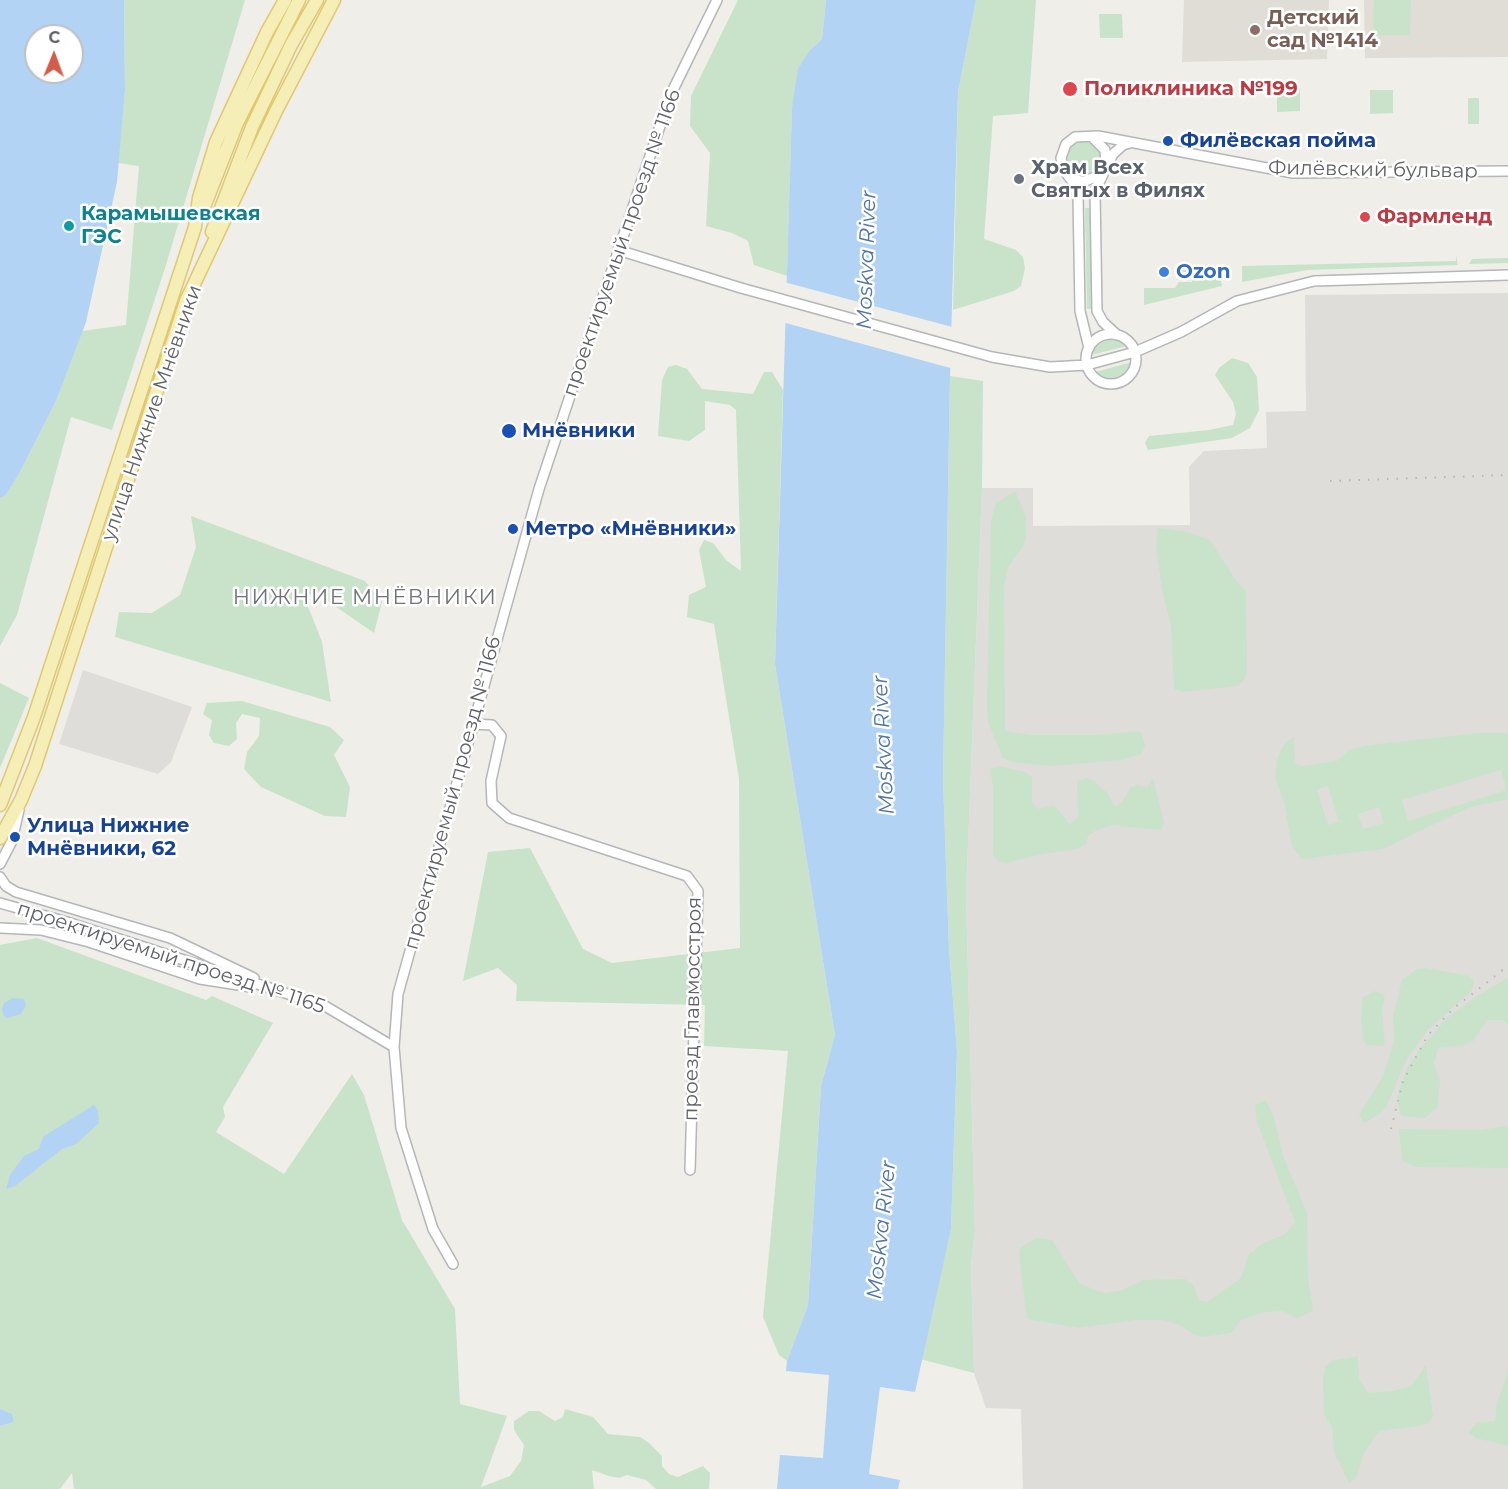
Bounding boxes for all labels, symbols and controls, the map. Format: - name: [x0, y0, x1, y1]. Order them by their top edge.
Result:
- place label: Детский сад №1414: [1267, 6, 1378, 53]
- marker: Детский сад №1414: [1248, 23, 1262, 37]
- north arrow: [24, 24, 84, 84]
- text: С: [48, 28, 60, 47]
- place label: Поликлиника №199: [1084, 77, 1298, 101]
- marker: Поликлиника №199: [1061, 80, 1079, 98]
- street label: проектируемый проезд № 1166: [558, 86, 686, 400]
- place label: Филёвская пойма: [1180, 129, 1376, 153]
- marker: Филёвская пойма: [1161, 134, 1175, 148]
- place label: Храм Всех Святых в Филях: [1031, 156, 1205, 203]
- street label: Филёвский бульвар: [1268, 156, 1478, 184]
- marker: Храм Всех Святых в Филях: [1012, 172, 1026, 186]
- water label: Moskva River: [852, 190, 882, 330]
- place label: Карамышевская ГЭС: [81, 202, 261, 249]
- place label: Фармленд: [1377, 205, 1492, 229]
- marker: Фармленд: [1358, 210, 1372, 224]
- marker: Карамышевская ГЭС: [62, 219, 76, 233]
- place label: Ozon: [1176, 260, 1231, 284]
- marker: Ozon: [1157, 265, 1171, 279]
- street label: улица Нижние Мнёвники: [97, 282, 207, 544]
- place label: Мнёвники: [522, 419, 636, 443]
- marker: Мнёвники: [500, 422, 518, 440]
- place label: Метро «Мнёвники»: [525, 517, 736, 541]
- marker: Метро «Мнёвники»: [506, 522, 520, 536]
- district label: НИЖНИЕ МНЁВНИКИ: [233, 585, 497, 611]
- street label: проектируемый проезд № 1166: [400, 634, 506, 952]
- water label: Moskva River: [868, 675, 900, 815]
- place label: Улица Нижние Мнёвники, 62: [27, 814, 190, 861]
- marker: Улица Нижние Мнёвники, 62: [8, 830, 22, 844]
- street label: проектируемый проезд № 1165: [14, 897, 328, 1019]
- street label: проезд Главмосстроя: [679, 897, 707, 1121]
- water label: Moskva River: [862, 1159, 902, 1301]

